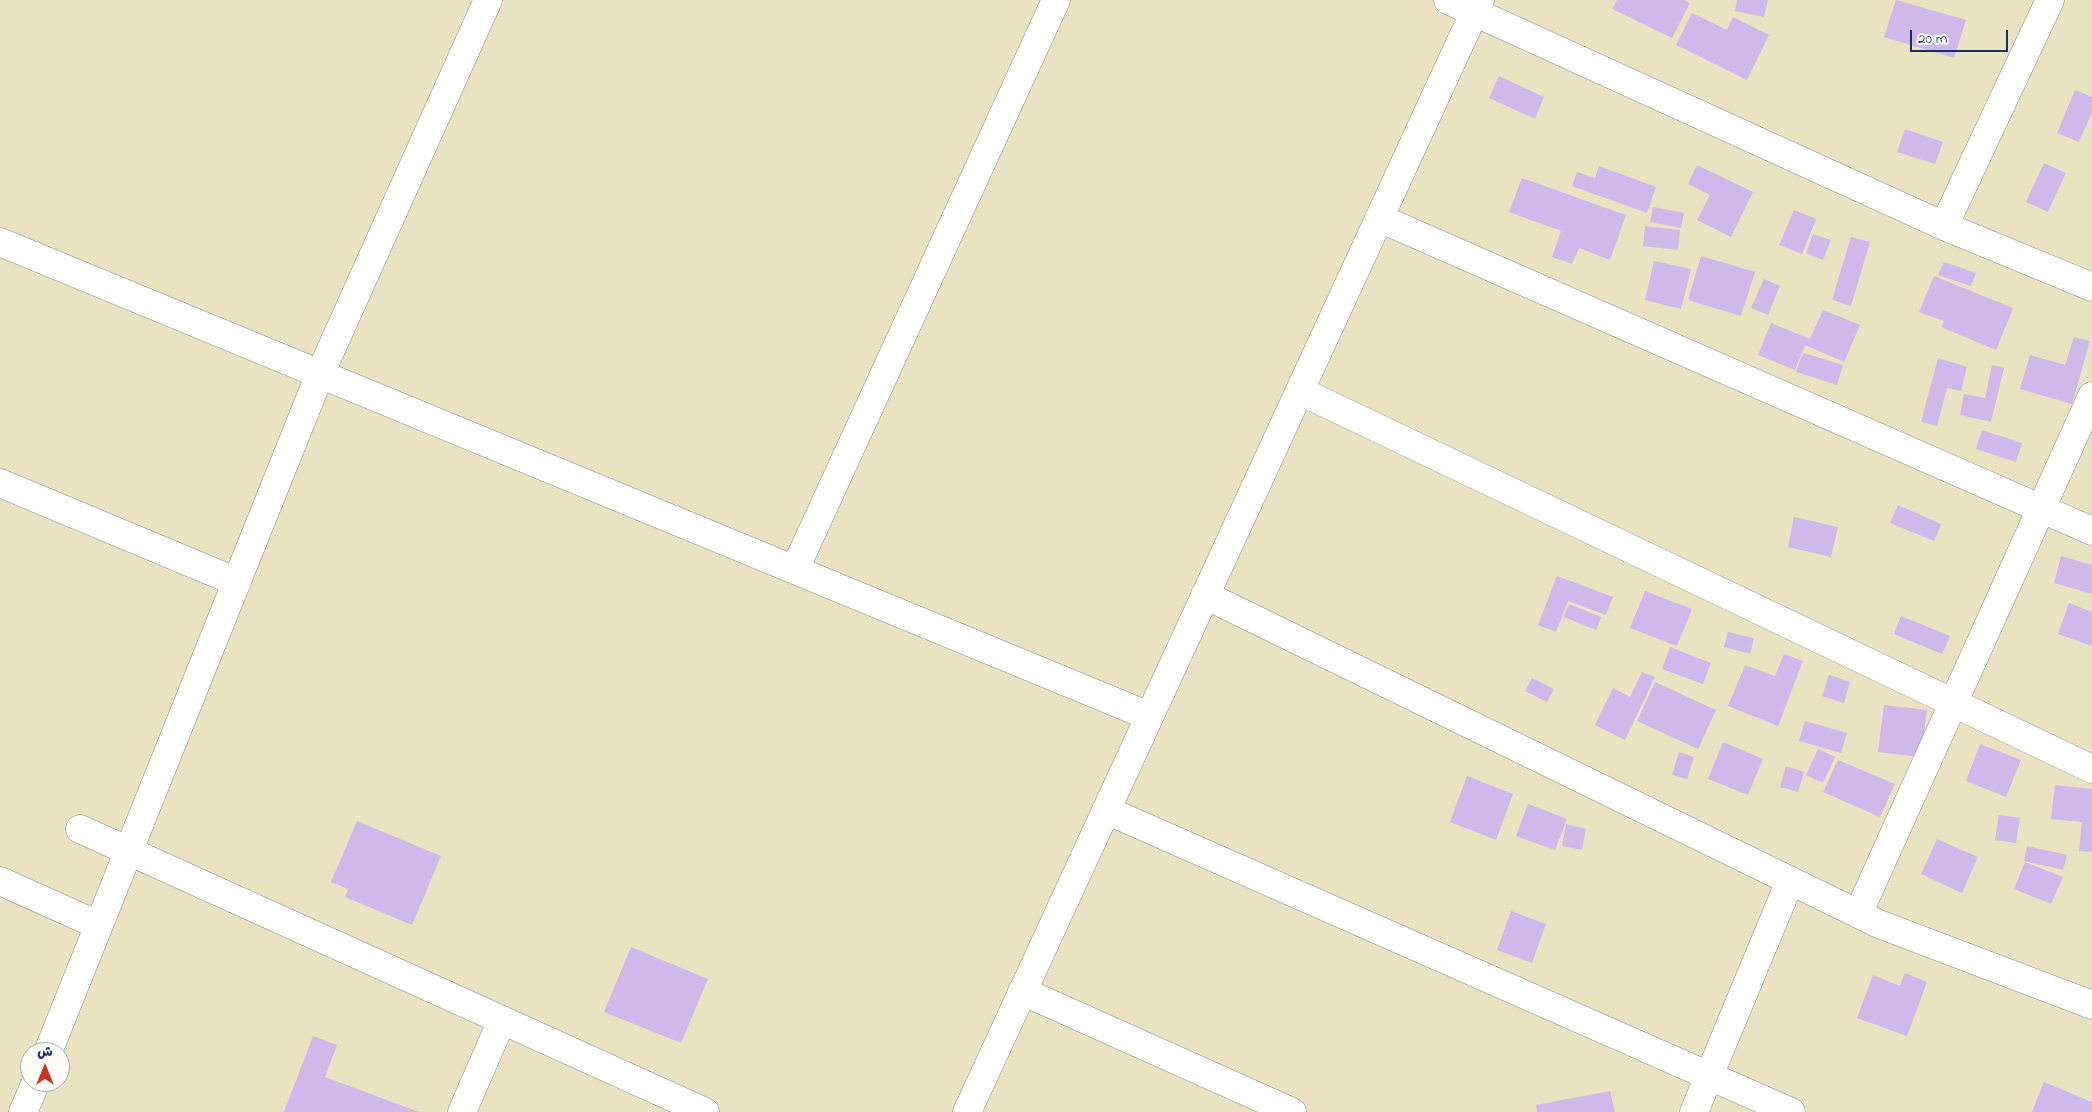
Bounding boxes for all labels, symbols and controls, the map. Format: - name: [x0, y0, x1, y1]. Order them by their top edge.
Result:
- scale bar: [1912, 20, 2010, 52]
- text: 20 m: [1918, 28, 1947, 50]
- north arrow: [20, 1042, 70, 1092]
- text: ش: [37, 1042, 53, 1063]

